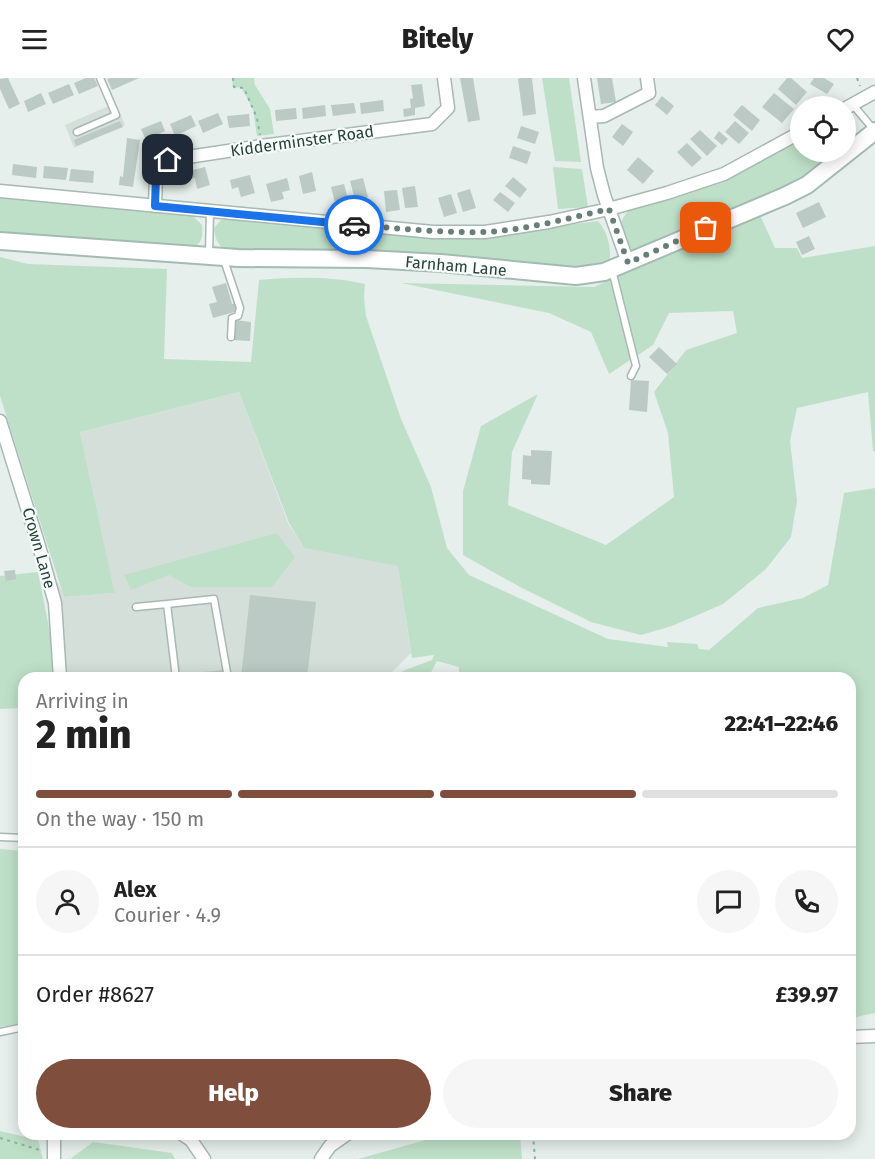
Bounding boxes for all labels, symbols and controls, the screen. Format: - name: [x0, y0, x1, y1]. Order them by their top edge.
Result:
- icon: menu: [18, 23, 51, 56]
- text: Bitely: [402, 23, 473, 55]
- icon: heart: [824, 23, 857, 56]
- map controls: [790, 96, 856, 162]
- button: locate: [790, 96, 856, 162]
- street label: Kidderminster Road: [229, 122, 375, 160]
- pin: [142, 134, 193, 185]
- icon: home: [151, 143, 184, 176]
- courier: [324, 195, 384, 255]
- pin: [680, 202, 731, 253]
- icon: car: [338, 209, 371, 242]
- icon: bag: [689, 211, 722, 244]
- street label: Farnham Lane: [404, 252, 508, 280]
- street label: Crown Lane: [18, 505, 60, 591]
- text: Arriving in: [36, 689, 129, 713]
- text: 22:41–22:46: [725, 710, 838, 737]
- text: 2 min: [36, 712, 132, 758]
- text: On the way · 150 m: [36, 807, 204, 831]
- button: person: [36, 870, 99, 933]
- button: chat: [697, 870, 760, 933]
- button: phone: [775, 870, 838, 933]
- text: Alex: [114, 876, 157, 903]
- text: Courier · 4.9: [114, 903, 221, 927]
- text: Order #8627: [36, 981, 154, 1008]
- text: £39.97: [775, 981, 838, 1008]
- button: Help: [36, 1059, 431, 1128]
- button: Share: [443, 1059, 838, 1128]

